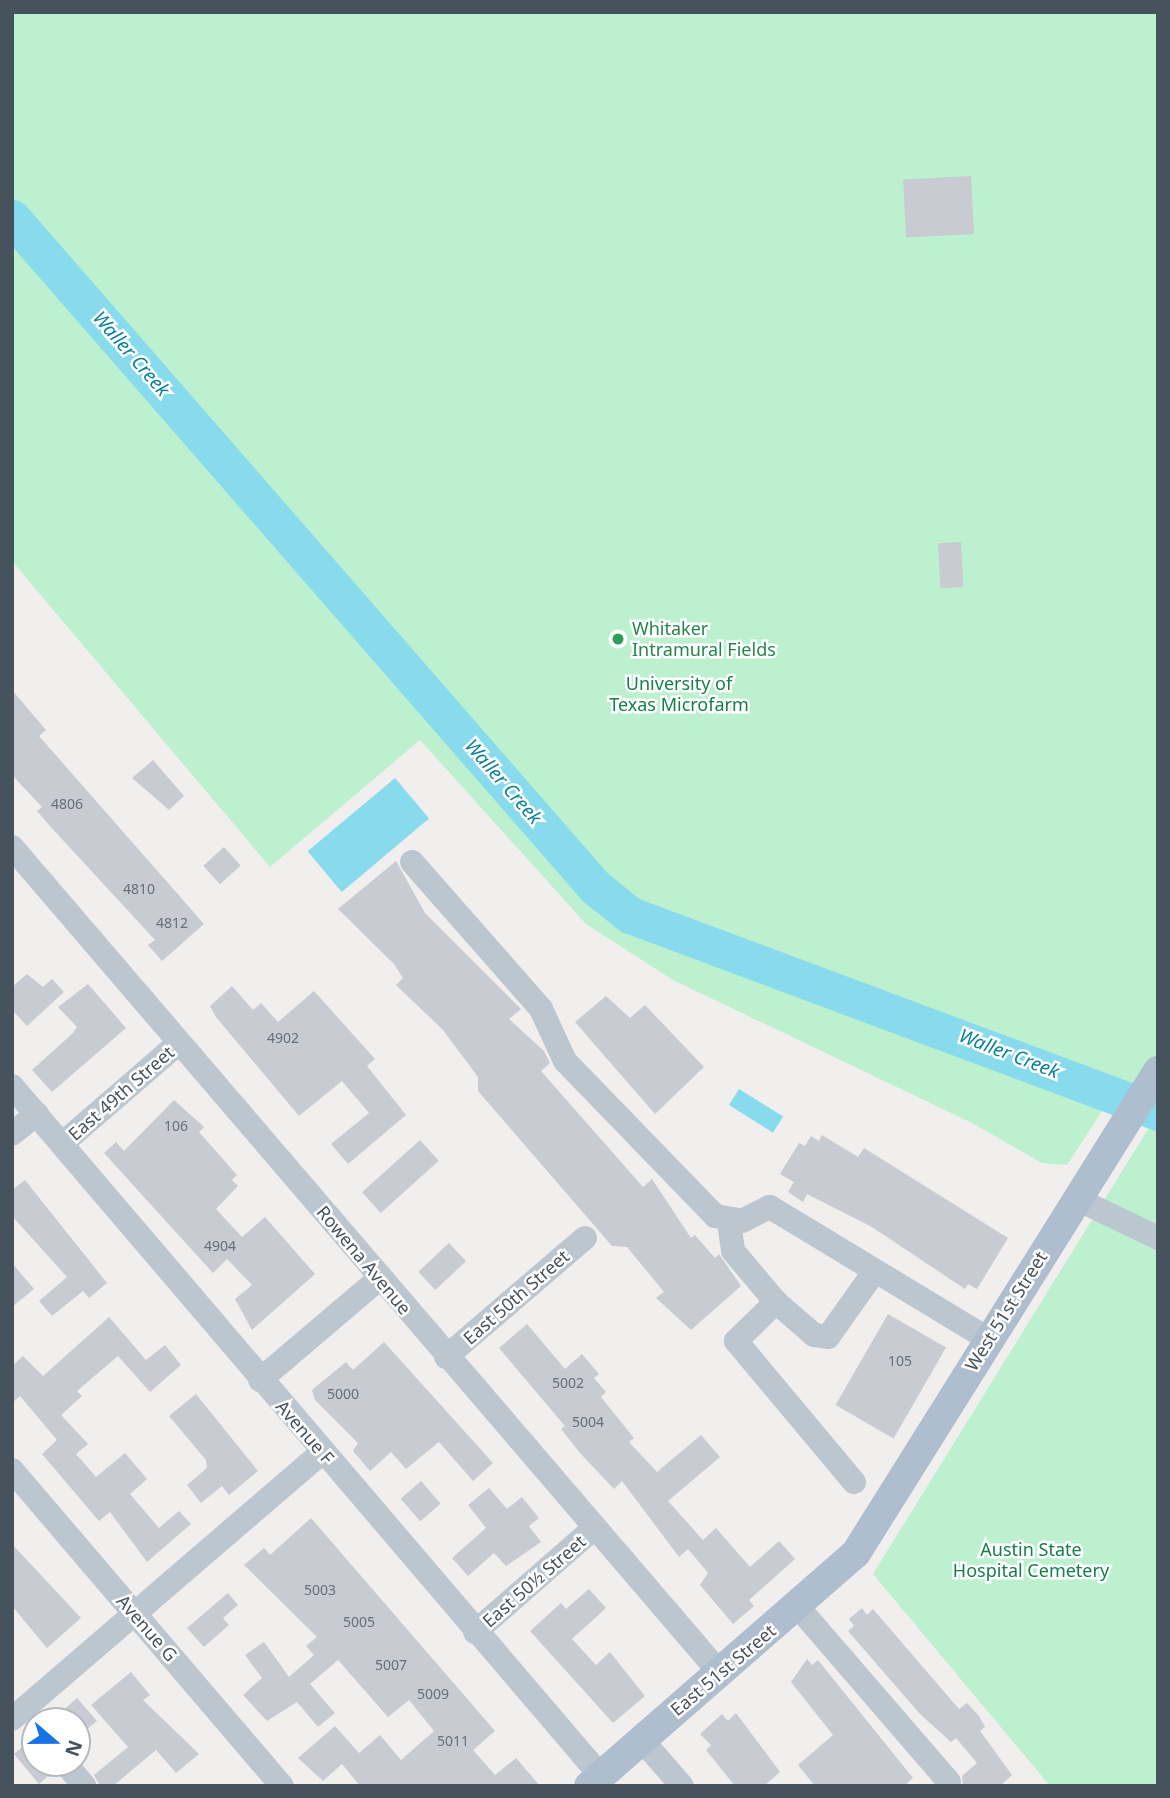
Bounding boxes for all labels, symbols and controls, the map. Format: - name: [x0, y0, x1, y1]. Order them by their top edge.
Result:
- water label: Waller Creek: [88, 307, 174, 401]
- place label: Whitaker Intramural Fields: [632, 618, 776, 660]
- marker: Whitaker Intramural Fields: [610, 631, 626, 647]
- park label: University of Texas Microfarm: [609, 673, 749, 716]
- water label: Waller Creek: [460, 735, 546, 829]
- house number: 4806: [51, 796, 83, 812]
- house number: 4810: [123, 881, 155, 897]
- house number: 4812: [156, 915, 188, 931]
- water label: Waller Creek: [956, 1025, 1062, 1083]
- house number: 4902: [267, 1030, 299, 1046]
- street label: East 49th Street: [64, 1041, 178, 1145]
- house number: 106: [164, 1118, 188, 1134]
- street label: Rowena Avenue: [312, 1201, 416, 1319]
- house number: 4904: [204, 1238, 236, 1254]
- street label: East 50th Street: [459, 1245, 573, 1349]
- street label: West 51st Street: [961, 1247, 1051, 1375]
- house number: 105: [888, 1353, 912, 1369]
- house number: 5002: [552, 1375, 584, 1391]
- house number: 5000: [327, 1386, 359, 1402]
- street label: Avenue F: [272, 1396, 338, 1468]
- house number: 5004: [572, 1414, 604, 1430]
- street label: East 50½ Street: [478, 1530, 590, 1632]
- park label: Austin State Hospital Cemetery: [953, 1539, 1109, 1582]
- house number: 5003: [304, 1582, 336, 1598]
- street label: Avenue G: [112, 1590, 182, 1666]
- house number: 5005: [343, 1614, 375, 1630]
- street label: East 51st Street: [666, 1620, 780, 1720]
- house number: 5007: [375, 1657, 407, 1673]
- house number: 5009: [417, 1686, 449, 1702]
- north arrow: [21, 1707, 91, 1777]
- house number: 5011: [437, 1733, 469, 1749]
- text: N: [59, 1737, 89, 1760]

